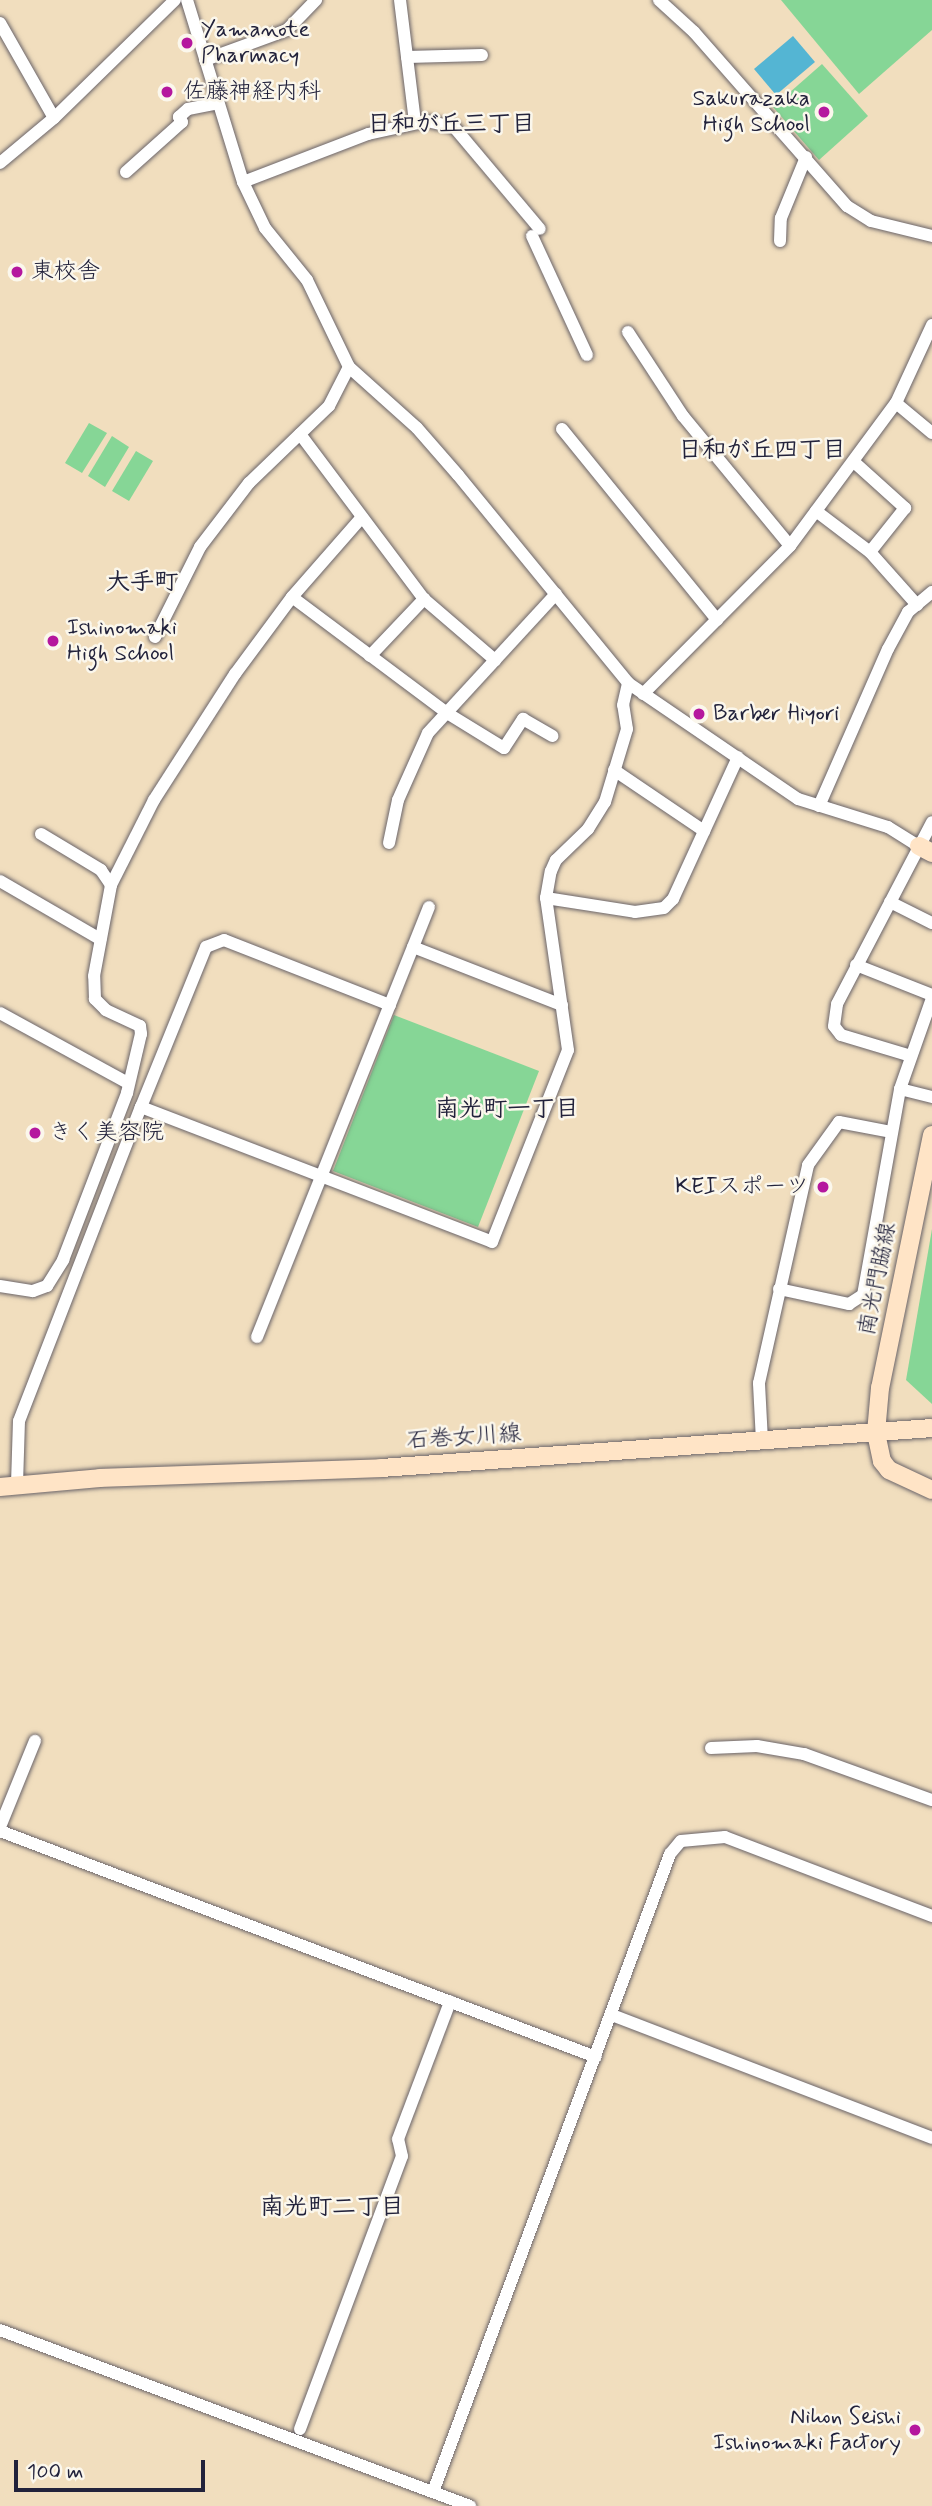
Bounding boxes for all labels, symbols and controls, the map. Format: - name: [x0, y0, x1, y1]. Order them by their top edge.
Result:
- place label: Yamanote Pharmacy: [201, 16, 310, 70]
- marker: Yamanote Pharmacy: [179, 35, 195, 51]
- place label: 佐藤神経内科: [183, 78, 321, 106]
- marker: 佐藤神経内科: [157, 82, 177, 102]
- place label: Sakurazaka High School: [693, 85, 810, 139]
- marker: Sakurazaka High School: [816, 104, 832, 120]
- district label: 日和が丘三丁目: [367, 111, 535, 139]
- place label: 東校舎: [31, 258, 100, 286]
- marker: 東校舎: [9, 264, 25, 280]
- district label: 日和が丘四丁目: [678, 437, 846, 465]
- district label: 大手町: [106, 569, 178, 597]
- place label: Ishinomaki High School: [67, 614, 177, 668]
- marker: Ishinomaki High School: [45, 633, 61, 649]
- place label: Barber Hiyori: [713, 700, 844, 728]
- marker: Barber Hiyori: [691, 706, 707, 722]
- district label: 南光町一丁目: [435, 1096, 579, 1124]
- place label: きく美容院: [49, 1119, 164, 1147]
- marker: きく美容院: [27, 1125, 43, 1141]
- place label: KEIスポーツ: [675, 1173, 809, 1201]
- marker: KEIスポーツ: [815, 1179, 831, 1195]
- street label: 南光門脇線: [853, 1220, 903, 1338]
- street label: 石巻女川線: [406, 1420, 522, 1456]
- district label: 南光町二丁目: [260, 2194, 404, 2222]
- place label: Nihon Seishi Ishinomaki Factory: [713, 2403, 901, 2457]
- marker: Nihon Seishi Ishinomaki Factory: [907, 2422, 923, 2438]
- scale bar: [18, 2446, 208, 2490]
- text: 100 m: [27, 2458, 83, 2486]

